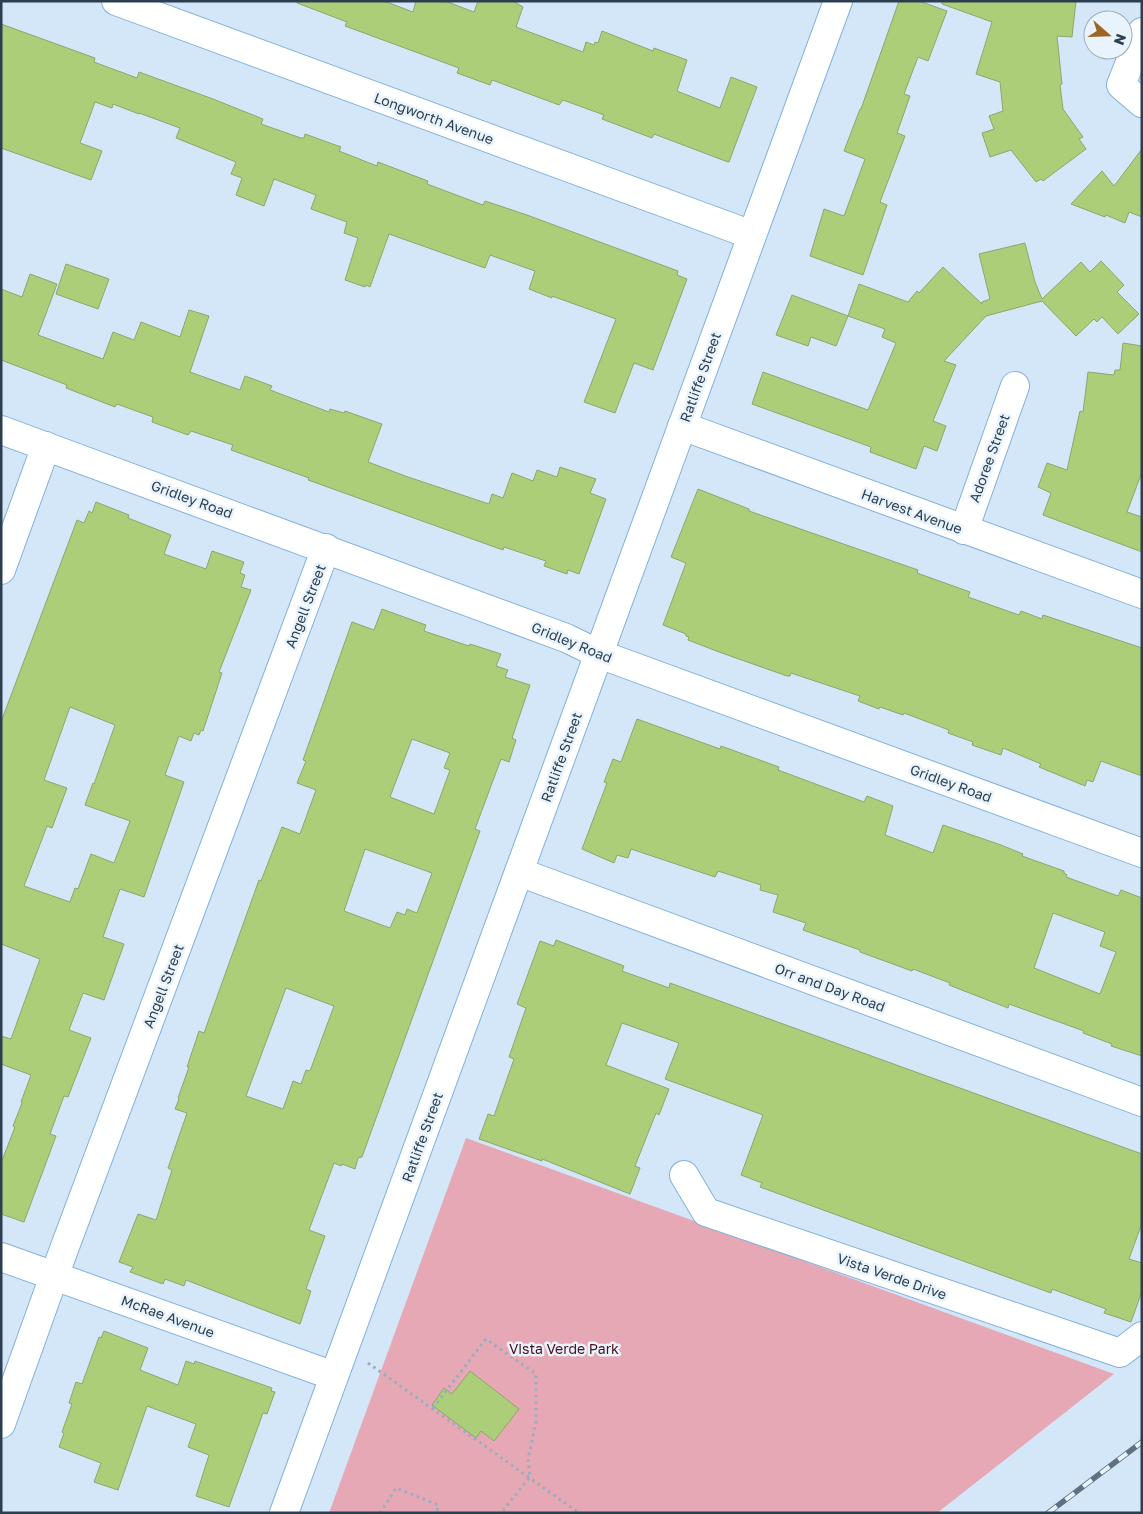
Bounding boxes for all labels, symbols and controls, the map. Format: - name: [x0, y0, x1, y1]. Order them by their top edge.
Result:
- north arrow: [1083, 10, 1133, 60]
- text: N: [1111, 32, 1130, 48]
- street label: Longworth Avenue: [372, 88, 496, 148]
- street label: Ratliffe Street: [676, 330, 724, 424]
- street label: Adoree Street: [965, 412, 1013, 504]
- street label: Gridley Road: [149, 476, 235, 522]
- street label: Harvest Avenue: [859, 485, 965, 537]
- street label: Angell Street: [281, 562, 329, 650]
- street label: Gridley Road: [529, 618, 615, 666]
- street label: Ratliffe Street: [537, 710, 585, 804]
- street label: Gridley Road: [908, 760, 994, 806]
- street label: Angell Street: [139, 942, 187, 1030]
- street label: Orr and Day Road: [772, 959, 888, 1015]
- street label: Ratliffe Street: [398, 1090, 446, 1184]
- street label: Vista Verde Drive: [835, 1249, 949, 1303]
- street label: McRae Avenue: [119, 1291, 217, 1341]
- park label: Vista Verde Park: [509, 1340, 619, 1357]

